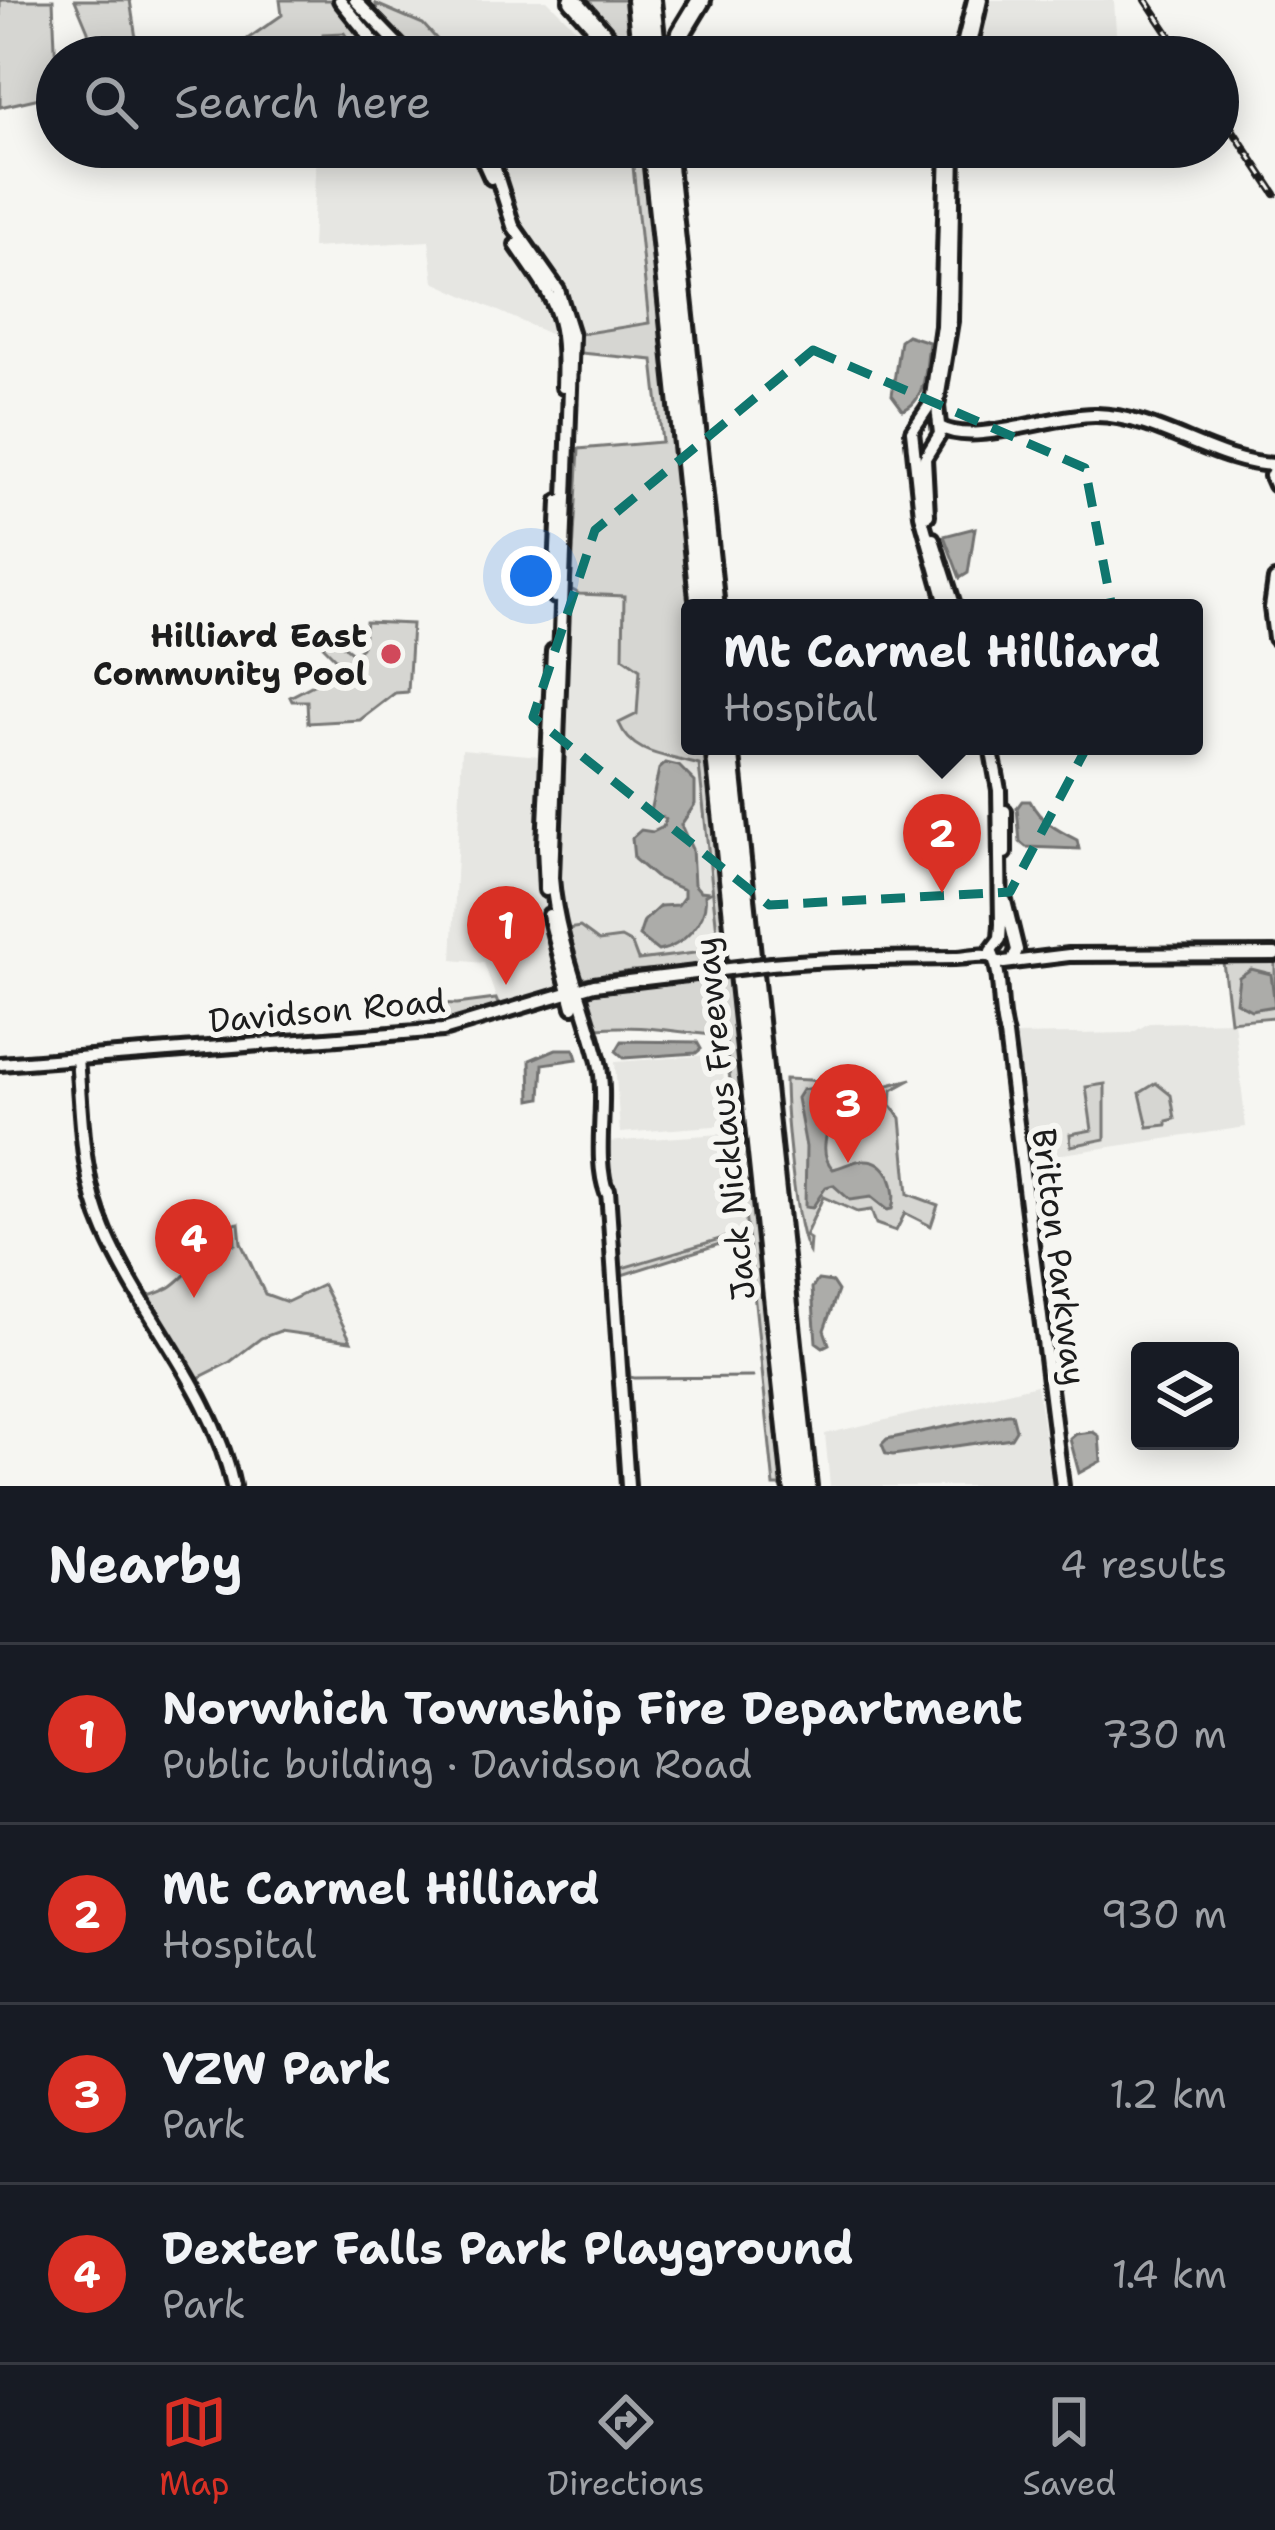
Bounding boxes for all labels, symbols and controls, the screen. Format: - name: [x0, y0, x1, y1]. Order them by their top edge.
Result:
- search box: [36, 36, 1239, 168]
- icon: search: [78, 69, 144, 135]
- text: Search here: [174, 72, 431, 132]
- your location: [501, 546, 561, 606]
- popup: [681, 599, 1203, 755]
- place label: Hilliard East Community Pool: [93, 613, 367, 696]
- text: Mt Carmel Hilliard: [723, 621, 1161, 681]
- marker: Hilliard East Community Pool: [378, 641, 404, 667]
- text: Hospital: [723, 681, 877, 733]
- pin: 2: [903, 794, 981, 893]
- pin: 1: [467, 886, 545, 985]
- street label: Jack Nicklaus Freeway: [683, 935, 766, 1303]
- street label: Davidson Road: [207, 978, 447, 1043]
- pin: 3: [809, 1064, 887, 1163]
- street label: Britton Parkway: [1021, 1126, 1098, 1388]
- pin: 4: [155, 1199, 233, 1298]
- map controls: [1131, 1342, 1239, 1450]
- button: layers: [1131, 1342, 1239, 1450]
- text: Nearby: [48, 1530, 243, 1598]
- text: 4 results: [1060, 1538, 1227, 1590]
- text: Norwhich Township Fire Department: [162, 1678, 1023, 1738]
- text: 1: [78, 1708, 96, 1760]
- text: 730 m: [1102, 1708, 1227, 1760]
- text: Public building · Davidson Road: [162, 1738, 752, 1790]
- text: Mt Carmel Hilliard: [162, 1858, 600, 1918]
- text: 2: [73, 1888, 101, 1940]
- text: 930 m: [1101, 1888, 1227, 1940]
- text: Hospital: [162, 1918, 316, 1970]
- text: VZW Park: [162, 2038, 391, 2098]
- text: 3: [73, 2068, 101, 2120]
- text: 1.2 km: [1109, 2068, 1227, 2120]
- text: Park: [162, 2098, 246, 2150]
- text: Dexter Falls Park Playground: [162, 2218, 854, 2278]
- text: 4: [73, 2248, 101, 2300]
- text: 1.4 km: [1112, 2248, 1227, 2300]
- text: Park: [162, 2278, 246, 2330]
- tab: Map: [159, 2389, 230, 2506]
- tab: Directions: [547, 2389, 705, 2506]
- tab: Saved: [1022, 2389, 1116, 2506]

